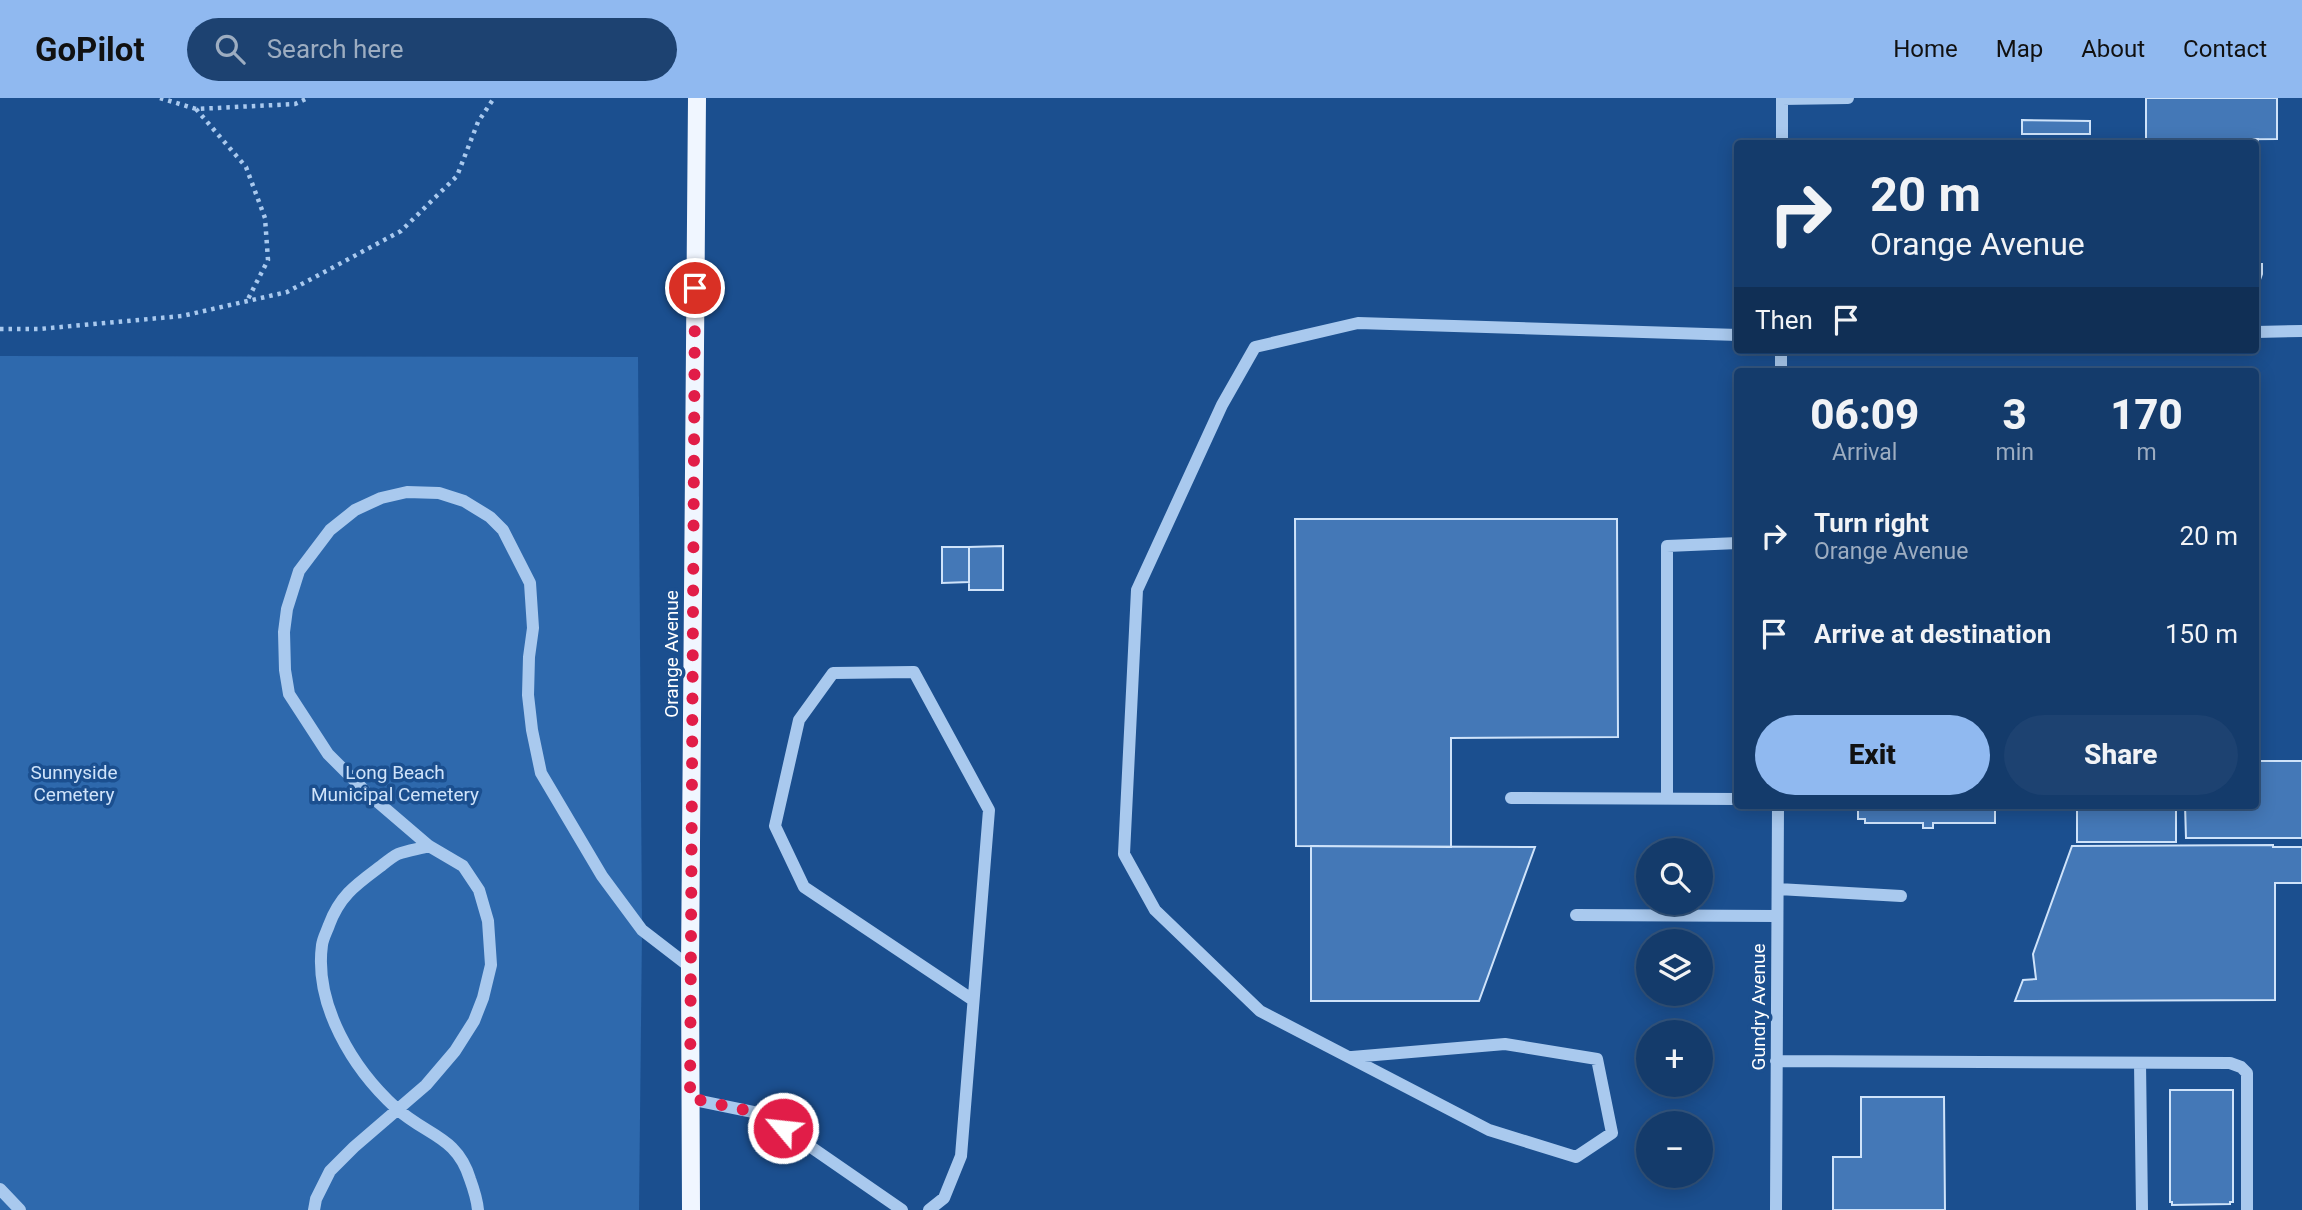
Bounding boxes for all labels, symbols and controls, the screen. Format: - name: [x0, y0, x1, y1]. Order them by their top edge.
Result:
- search box: [187, 18, 677, 81]
- text: GoPilot: [35, 30, 145, 69]
- icon: search: [211, 30, 249, 68]
- text: Search here: [267, 34, 403, 64]
- text: Home: [1893, 35, 1958, 63]
- text: Map: [1996, 35, 2043, 63]
- text: About: [2081, 35, 2145, 63]
- text: Contact: [2183, 35, 2267, 63]
- text: 20 m: [1870, 166, 1981, 223]
- icon: right: [1755, 168, 1846, 259]
- text: Orange Avenue: [1870, 225, 2085, 263]
- pin: [665, 258, 725, 318]
- icon: arrive: [676, 269, 714, 307]
- icon: arrive: [1827, 301, 1865, 339]
- text: Then: [1755, 305, 1813, 335]
- text: 06:09: [1810, 390, 1919, 439]
- text: 3: [2003, 390, 2027, 439]
- text: 170: [2110, 390, 2183, 439]
- text: Arrival: [1832, 439, 1897, 466]
- text: min: [1995, 439, 2034, 466]
- text: m: [2136, 439, 2157, 466]
- text: Turn right: [1814, 508, 1929, 538]
- icon: right: [1755, 517, 1793, 555]
- text: 20 m: [2180, 521, 2238, 551]
- text: Orange Avenue: [1814, 538, 1968, 565]
- street label: Orange Avenue: [660, 590, 683, 718]
- icon: arrive: [1755, 615, 1793, 653]
- text: Arrive at destination: [1814, 619, 2051, 649]
- text: 150 m: [2165, 619, 2238, 649]
- button: Exit: [1755, 715, 1990, 795]
- button: Share: [2004, 715, 2238, 795]
- park label: Sunnyside Cemetery: [31, 761, 117, 806]
- park label: Long Beach Municipal Cemetery: [311, 761, 479, 806]
- map controls: [1636, 838, 1713, 1188]
- button: search: [1636, 838, 1713, 915]
- button: layers: [1636, 929, 1713, 1006]
- street label: Gundry Avenue: [1747, 943, 1770, 1071]
- button: +: [1636, 1020, 1713, 1097]
- position arrow: [746, 1091, 820, 1165]
- button: −: [1636, 1111, 1713, 1188]

